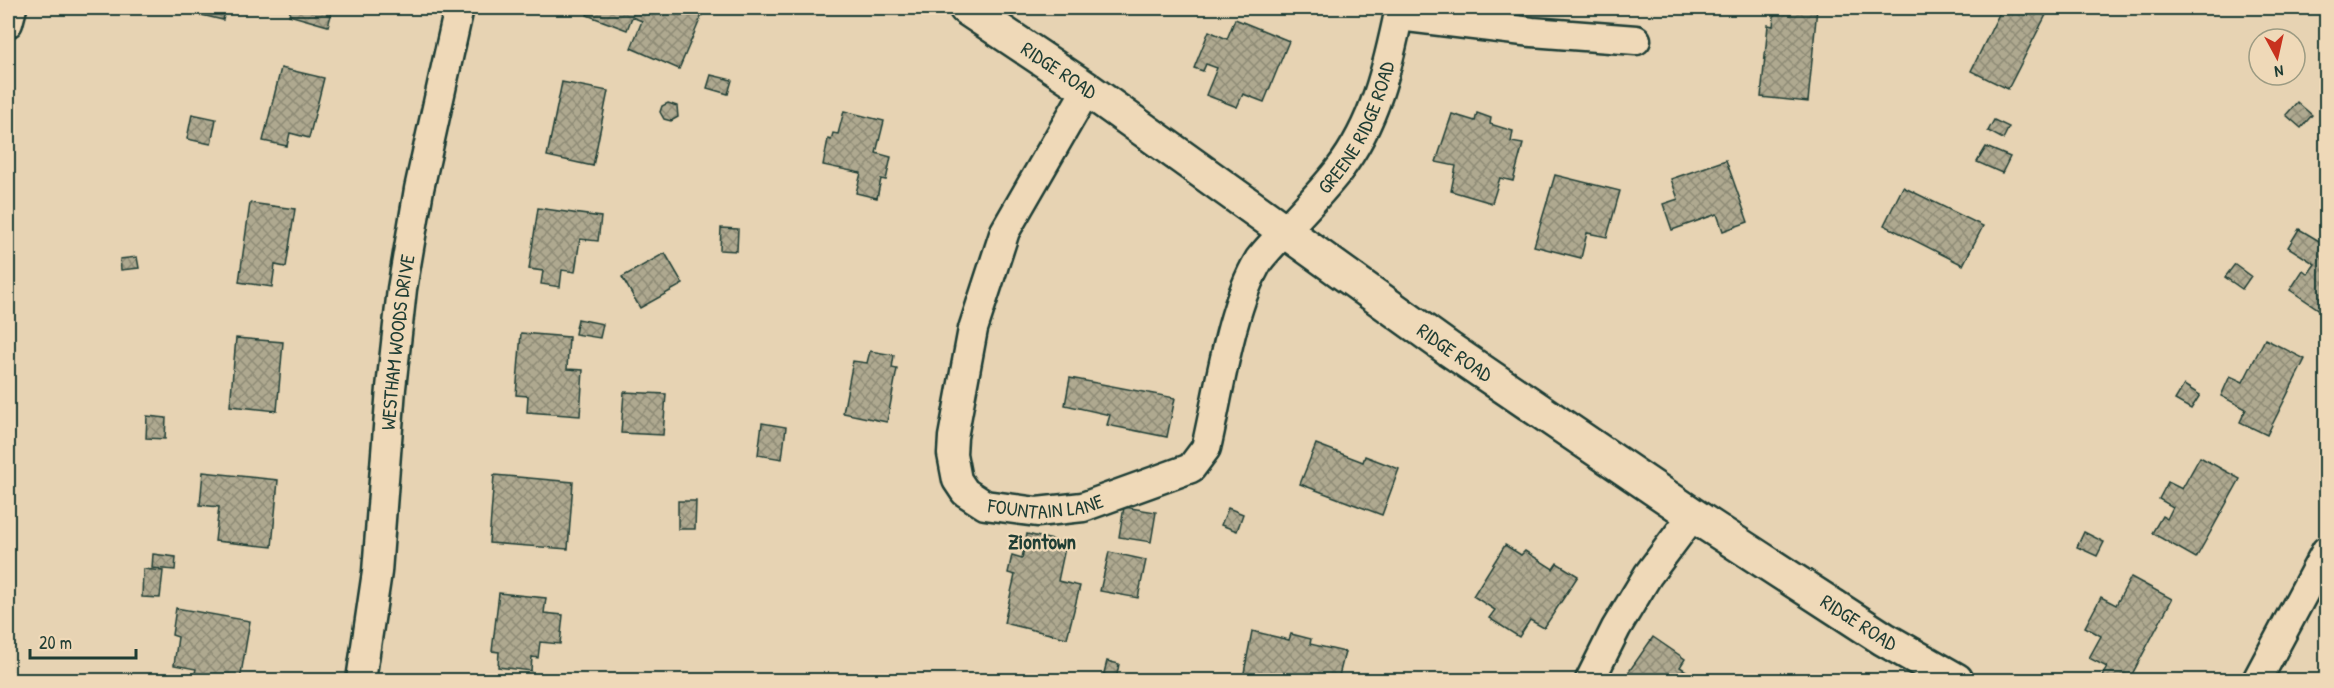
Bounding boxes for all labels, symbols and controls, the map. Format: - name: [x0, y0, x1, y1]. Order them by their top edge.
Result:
- north arrow: [2247, 27, 2307, 87]
- street label: RIDGE ROAD: [1016, 35, 1103, 105]
- street label: GREENE RIDGE ROAD: [1311, 58, 1400, 199]
- text: N: [2273, 60, 2285, 83]
- street label: WESTHAM WOODS DRIVE: [374, 252, 421, 431]
- street label: RIDGE ROAD: [1412, 316, 1498, 388]
- street label: FOUNTAIN LANE: [986, 487, 1107, 525]
- district label: Ziontown: [1008, 527, 1076, 556]
- street label: RIDGE ROAD: [1816, 587, 1902, 657]
- scale bar: [30, 622, 136, 660]
- text: 20 m: [39, 630, 72, 655]

